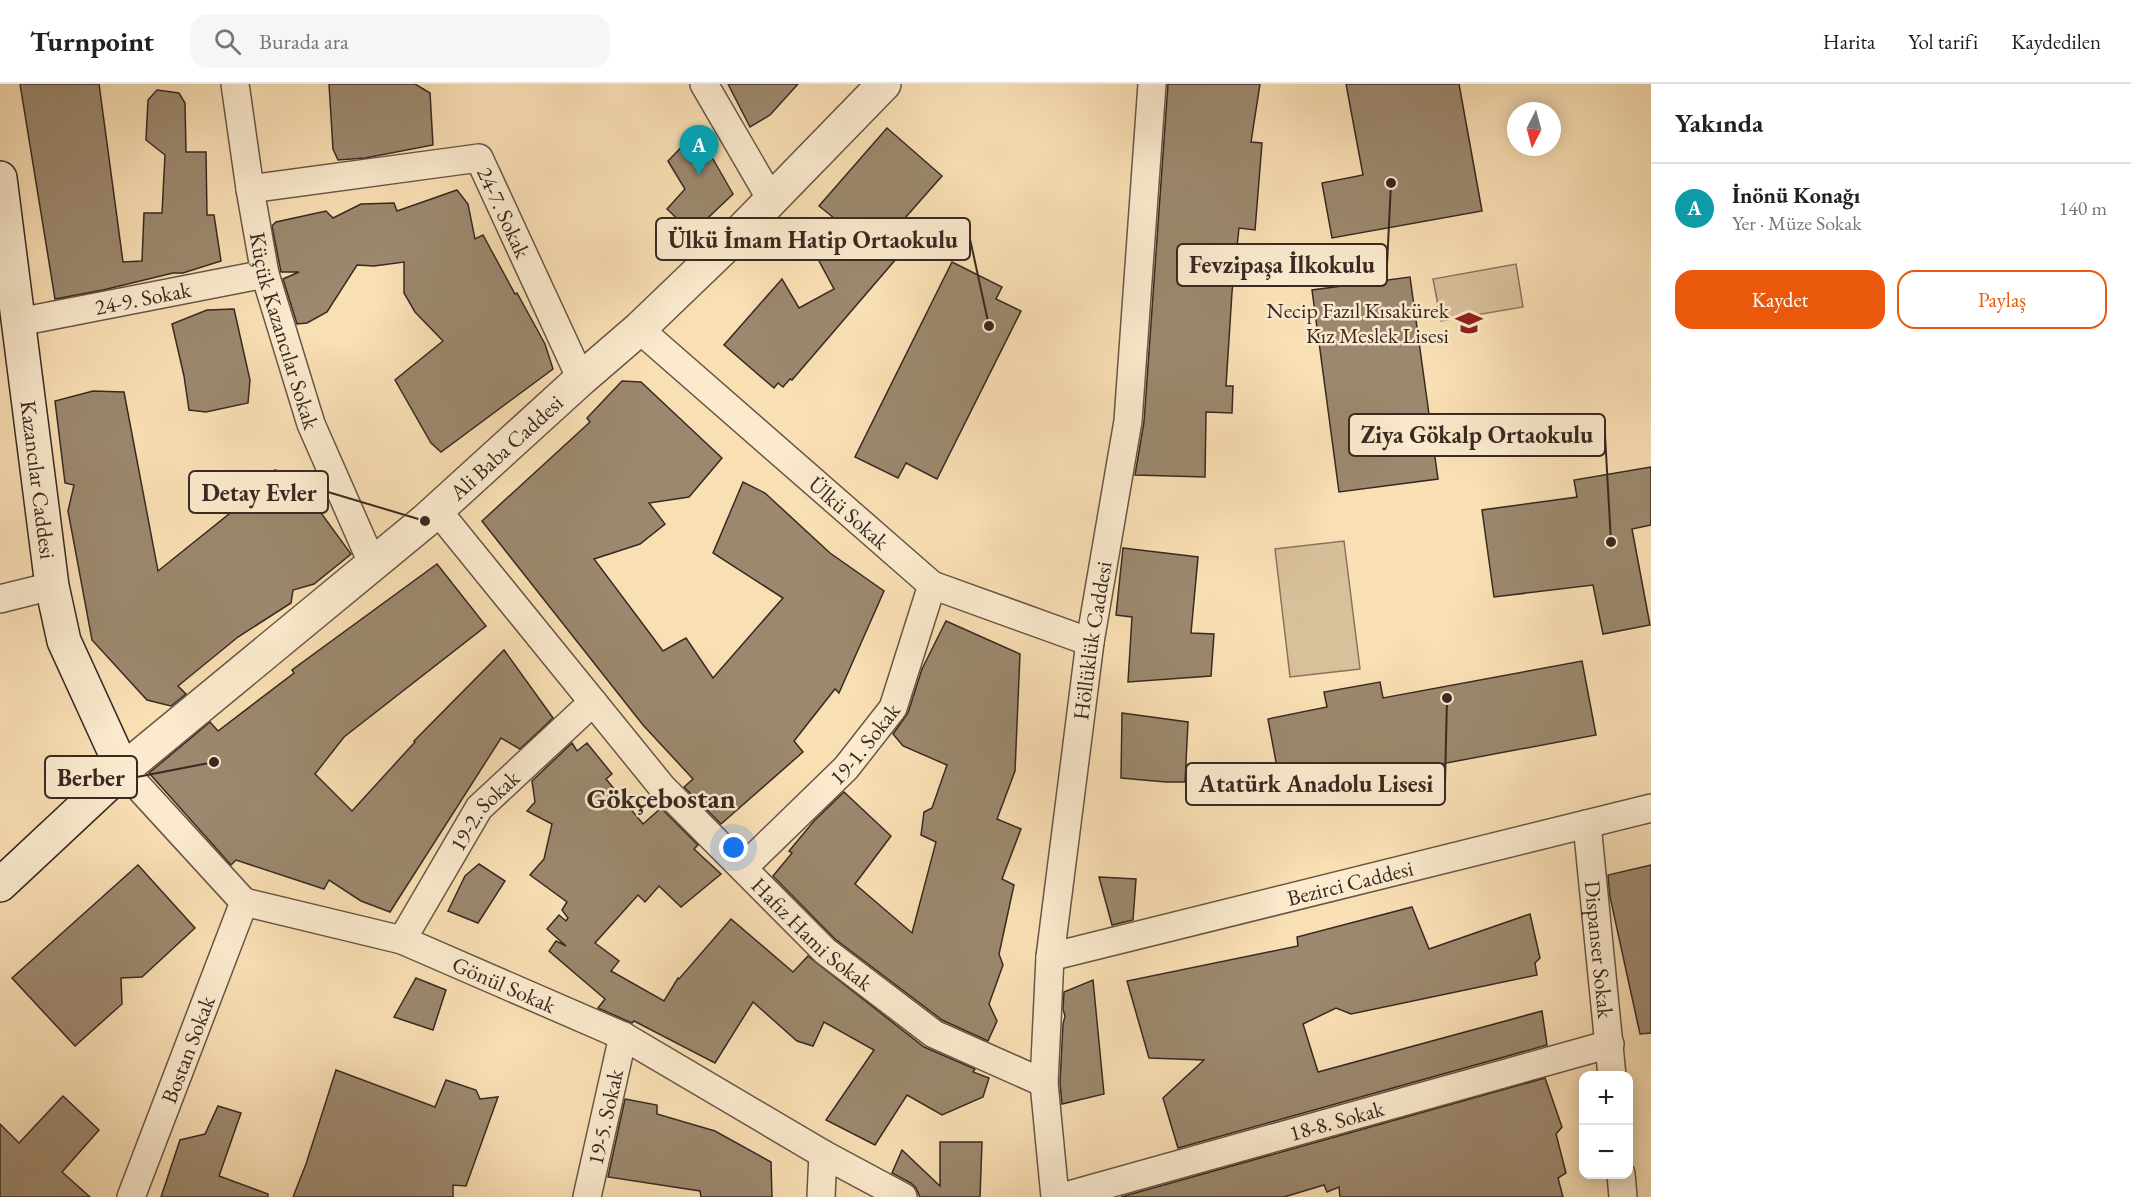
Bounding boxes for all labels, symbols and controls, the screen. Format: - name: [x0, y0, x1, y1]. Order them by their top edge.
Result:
- search box: [190, 14, 610, 68]
- text: Turnpoint: [30, 23, 154, 59]
- icon: search: [211, 25, 244, 58]
- text: Burada ara: [259, 27, 349, 56]
- text: Harita: [1823, 28, 1875, 55]
- text: Yol tarifi: [1908, 28, 1978, 55]
- text: Kaydedilen: [2011, 28, 2101, 55]
- north arrow: [1507, 102, 1561, 156]
- text: Yakında: [1675, 106, 1763, 140]
- pin: A: [680, 126, 718, 175]
- street label: 24-7. Sokak: [470, 162, 538, 264]
- text: İnönü Konağı: [1732, 181, 1860, 210]
- text: A: [1687, 195, 1702, 221]
- text: 140 m: [2059, 195, 2107, 221]
- text: Yer · Müze Sokak: [1732, 210, 1862, 236]
- callout: Ülkü İmam Hatip Ortaokulu: [656, 218, 970, 260]
- text: Ülkü İmam Hatip Ortaokulu: [668, 224, 959, 255]
- street label: Küçük Kazancılar Sokak: [243, 230, 326, 434]
- callout: Fevzipaşa İlkokulu: [1177, 244, 1387, 286]
- text: Fevzipaşa İlkokulu: [1189, 249, 1376, 280]
- button: Kaydet: [1675, 270, 1885, 329]
- button: Paylaş: [1897, 270, 2107, 329]
- street label: 24-9. Sokak: [92, 275, 194, 322]
- place label: Necip Fazıl Kısakürek Kız Meslek Lisesi: [1266, 296, 1450, 350]
- school or university icon: Necip Fazıl Kısakürek Kız Meslek Lisesi: [1454, 308, 1484, 338]
- street label: Ali Baba Caddesi: [443, 388, 569, 507]
- street label: Kazancılar Caddesi: [13, 399, 62, 561]
- callout: Ziya Gökalp Ortaokulu: [1349, 414, 1605, 456]
- text: Ziya Gökalp Ortaokulu: [1361, 419, 1594, 451]
- street label: Ülkü Sokak: [802, 470, 896, 557]
- callout: Detay Evler: [189, 471, 328, 513]
- text: Detay Evler: [201, 477, 317, 509]
- street label: Höllüklük Caddesi: [1066, 559, 1119, 722]
- street label: 19-1. Sokak: [823, 697, 907, 791]
- callout: Berber: [45, 756, 137, 798]
- text: Berber: [57, 762, 125, 793]
- street label: 19-2. Sokak: [443, 763, 526, 857]
- callout: Atatürk Anadolu Lisesi: [1186, 763, 1445, 805]
- text: Atatürk Anadolu Lisesi: [1198, 768, 1433, 799]
- district label: Gökçebostan: [586, 780, 736, 816]
- your location: [719, 833, 748, 862]
- street label: Bezirci Caddesi: [1284, 854, 1416, 913]
- street label: Hafız Hami Sokak: [745, 871, 879, 998]
- street label: Dispanser Sokak: [1578, 879, 1620, 1020]
- street label: Gönül Sokak: [448, 950, 561, 1020]
- street label: Bostan Sokak: [154, 991, 222, 1108]
- street label: 19-5. Sokak: [581, 1066, 630, 1168]
- map controls: [1579, 1071, 1633, 1179]
- button: +: [1579, 1071, 1633, 1125]
- street label: 18-8. Sokak: [1286, 1094, 1388, 1148]
- button: −: [1579, 1125, 1633, 1179]

